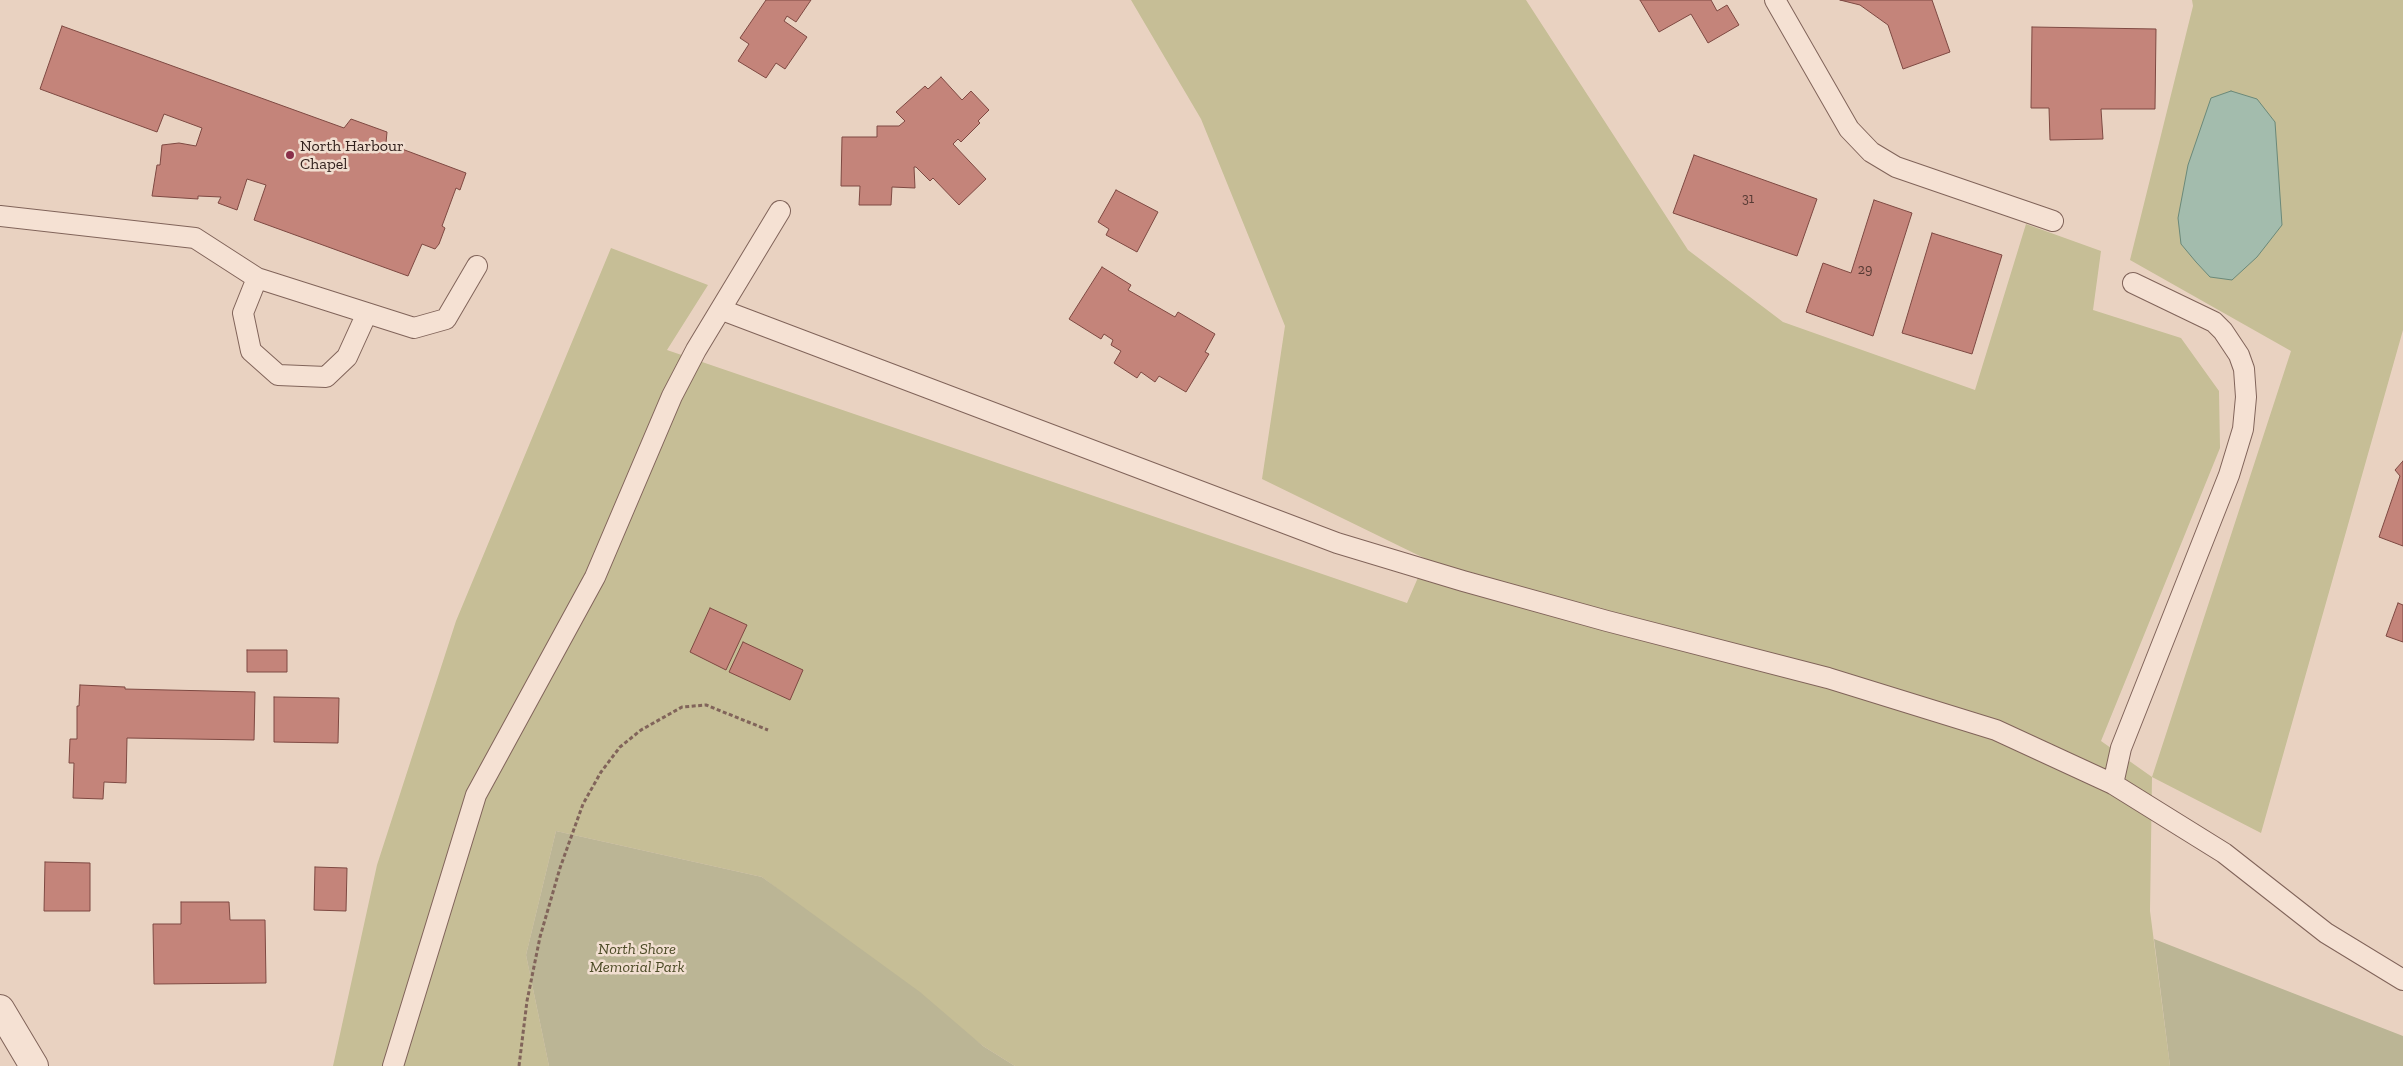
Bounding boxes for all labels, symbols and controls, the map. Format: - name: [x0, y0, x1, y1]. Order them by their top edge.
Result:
- place label: North Harbour Chapel: [300, 136, 404, 174]
- marker: North Harbour Chapel: [284, 149, 296, 161]
- house number: 31: [1742, 191, 1754, 207]
- house number: 29: [1858, 262, 1872, 278]
- park label: North Shore Memorial Park: [589, 939, 685, 977]

